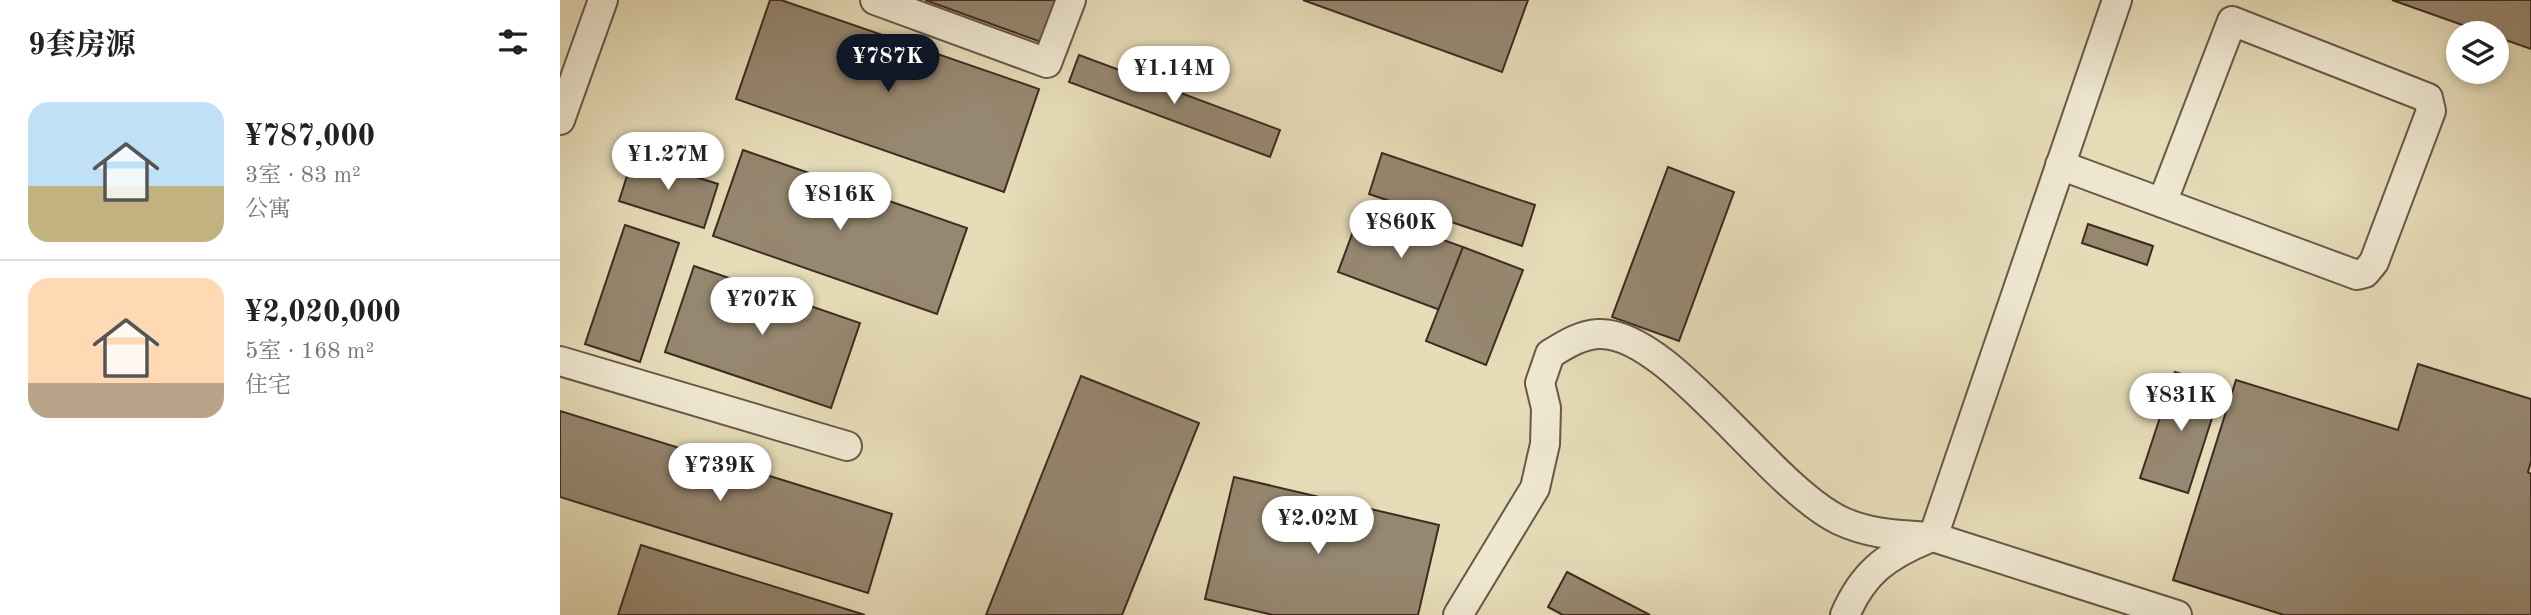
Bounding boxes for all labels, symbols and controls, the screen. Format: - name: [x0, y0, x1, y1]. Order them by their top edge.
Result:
- map controls: [2446, 21, 2509, 84]
- button: layers: [2446, 21, 2509, 84]
- icon: filters: [494, 23, 532, 61]
- text: 9套房源: [28, 31, 135, 61]
- pin: ¥787K: [839, 34, 937, 94]
- text: ¥787K: [852, 45, 924, 68]
- pin: ¥1.14M: [1117, 46, 1231, 106]
- text: ¥1.14M: [1134, 57, 1214, 80]
- text: ¥787,000: [245, 122, 375, 152]
- icon: home: [84, 130, 168, 214]
- pin: ¥1.27M: [611, 132, 725, 192]
- text: ¥1.27M: [628, 143, 708, 166]
- text: 3室 · 83 m²: [245, 164, 361, 187]
- pin: ¥816K: [791, 173, 889, 232]
- text: ¥816K: [804, 183, 876, 206]
- text: 公寓: [245, 198, 291, 221]
- pin: ¥860K: [1352, 201, 1450, 260]
- text: ¥860K: [1365, 211, 1437, 234]
- pin: ¥707K: [713, 278, 811, 337]
- text: ¥707K: [726, 288, 798, 311]
- text: ¥2,020,000: [245, 298, 401, 328]
- icon: home: [84, 306, 168, 390]
- text: 5室 · 168 m²: [245, 340, 374, 363]
- text: 住宅: [245, 374, 291, 397]
- pin: ¥831K: [2132, 374, 2230, 433]
- text: ¥831K: [2145, 384, 2217, 407]
- pin: ¥739K: [671, 444, 769, 503]
- text: ¥739K: [684, 454, 756, 477]
- pin: ¥2.02M: [1261, 496, 1375, 556]
- text: ¥2.02M: [1278, 507, 1358, 530]

